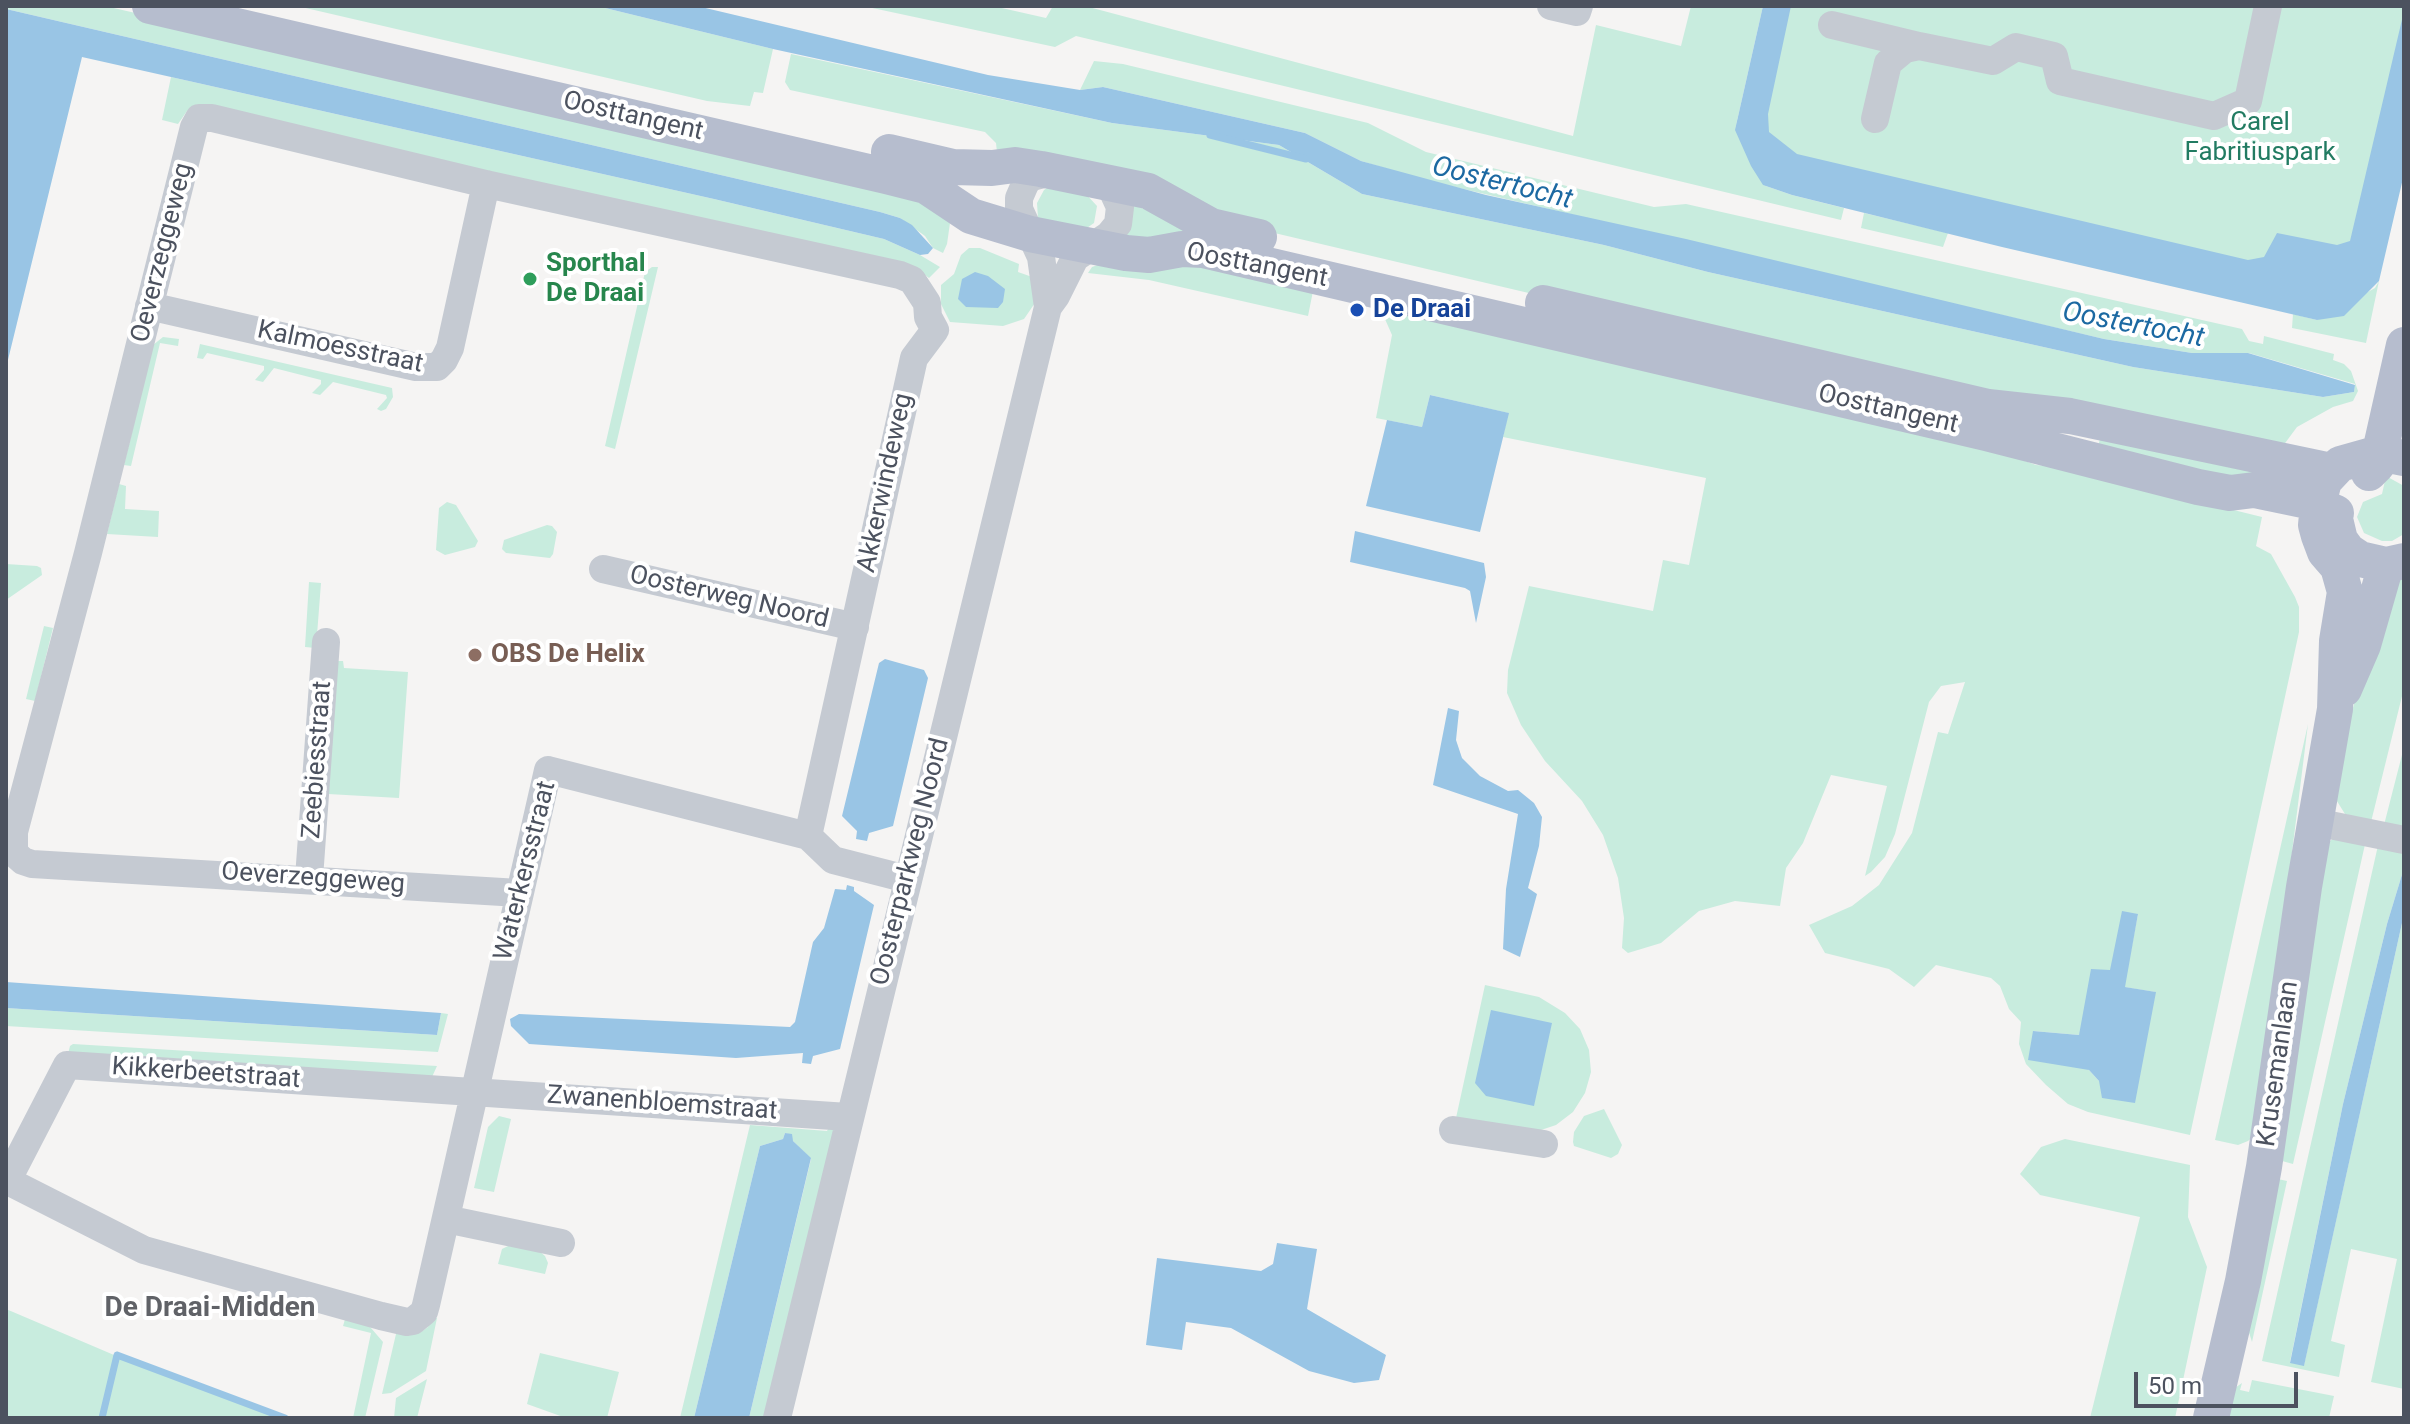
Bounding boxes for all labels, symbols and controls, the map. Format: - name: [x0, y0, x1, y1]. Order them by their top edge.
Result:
- street label: Oosttangent: [560, 86, 706, 148]
- park label: Carel Fabritiuspark: [2184, 107, 2336, 168]
- water label: Oostertocht: [1428, 150, 1576, 218]
- street label: Oeverzeggeweg: [126, 160, 200, 346]
- street label: Oosttangent: [1184, 237, 1330, 295]
- place label: Sporthal De Draai: [546, 248, 646, 310]
- marker: Sporthal De Draai: [521, 270, 539, 288]
- place label: De Draai: [1373, 294, 1471, 326]
- water label: Oostertocht: [2059, 296, 2207, 356]
- marker: De Draai: [1348, 301, 1366, 319]
- street label: Kalmoesstraat: [254, 315, 426, 381]
- street label: Oosttangent: [1815, 379, 1961, 441]
- street label: Akkerwindeweg: [852, 391, 920, 575]
- street label: Oosterweg Noord: [626, 560, 832, 636]
- place label: OBS De Helix: [491, 639, 645, 671]
- marker: OBS De Helix: [466, 646, 484, 664]
- street label: Zeebiesstraat: [297, 680, 339, 840]
- street label: Oosterparkweg Noord: [865, 735, 957, 989]
- street label: Waterkersstraat: [489, 778, 563, 964]
- street label: Oeverzeggeweg: [220, 857, 406, 901]
- street label: Krusemanlaan: [2252, 979, 2306, 1149]
- street label: Kikkerbeetstraat: [111, 1052, 301, 1096]
- street label: Zwanenbloemstraat: [546, 1080, 778, 1128]
- district label: De Draai-Midden: [105, 1292, 315, 1326]
- scale bar: [2138, 1356, 2302, 1406]
- text: 50 m: [2148, 1372, 2202, 1400]

